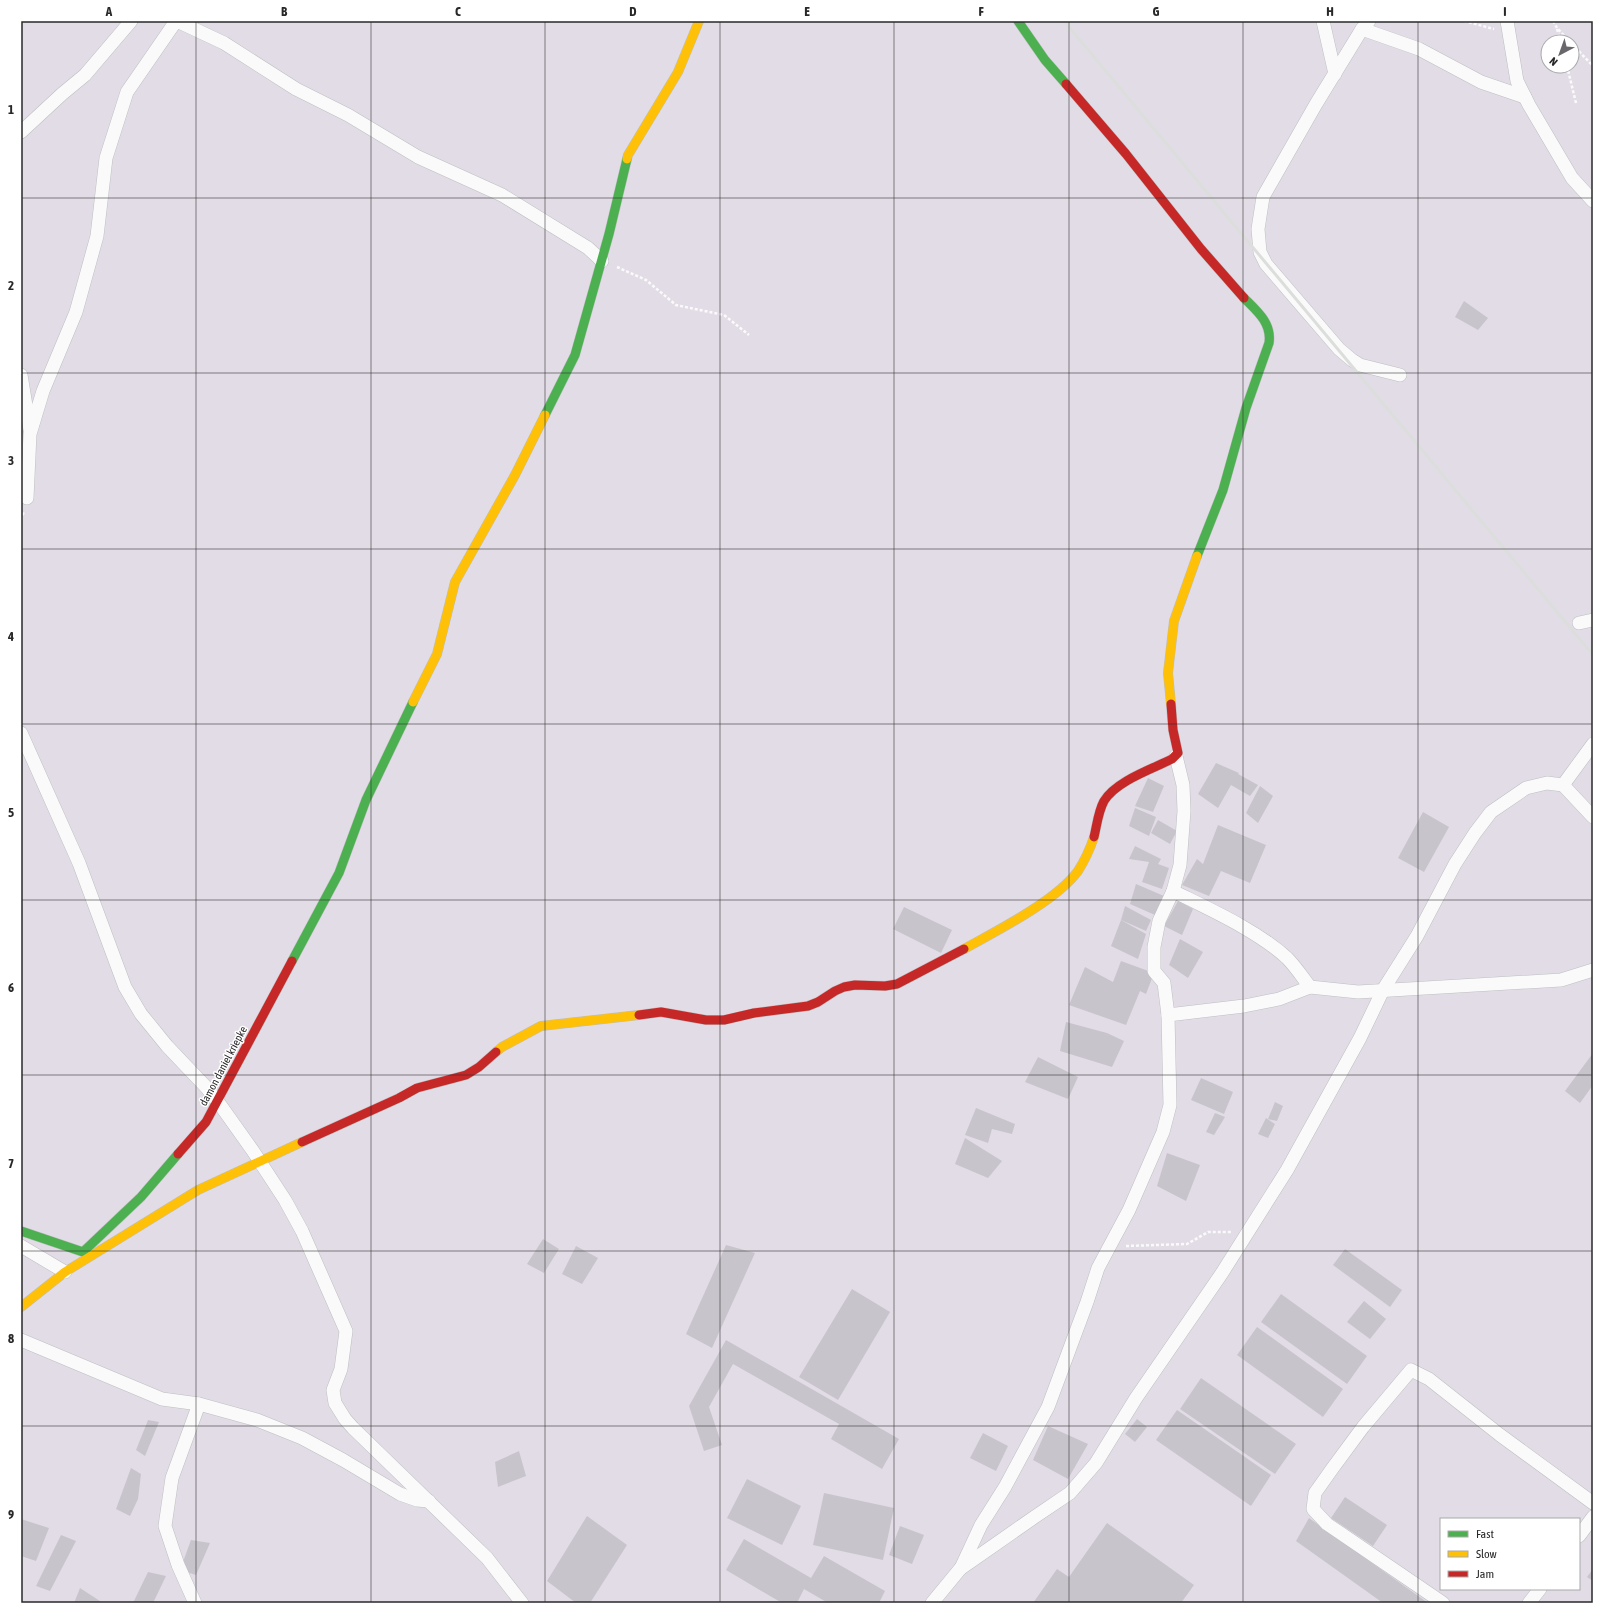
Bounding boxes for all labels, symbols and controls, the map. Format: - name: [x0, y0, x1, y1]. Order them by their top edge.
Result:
- text: A: [105, 4, 113, 19]
- text: B: [281, 4, 288, 19]
- text: C: [455, 4, 461, 19]
- text: D: [629, 4, 637, 19]
- text: E: [804, 4, 810, 19]
- text: F: [978, 4, 984, 19]
- text: G: [1153, 4, 1160, 19]
- text: H: [1326, 4, 1334, 19]
- text: I: [1503, 4, 1507, 19]
- north arrow: [1540, 34, 1580, 74]
- text: N: [1547, 55, 1560, 68]
- text: 1: [8, 102, 14, 117]
- text: 2: [8, 278, 14, 293]
- text: 3: [8, 453, 14, 468]
- text: 4: [7, 629, 14, 644]
- text: 5: [8, 805, 14, 820]
- text: 6: [8, 980, 14, 995]
- street label: damon daniel kriepke: [197, 1024, 249, 1108]
- text: 7: [8, 1156, 14, 1171]
- text: 8: [8, 1331, 14, 1346]
- text: 9: [8, 1507, 14, 1522]
- legend: [1440, 1518, 1580, 1590]
- text: Fast: [1476, 1527, 1494, 1541]
- text: Slow: [1476, 1547, 1497, 1561]
- text: Jam: [1476, 1567, 1494, 1581]

